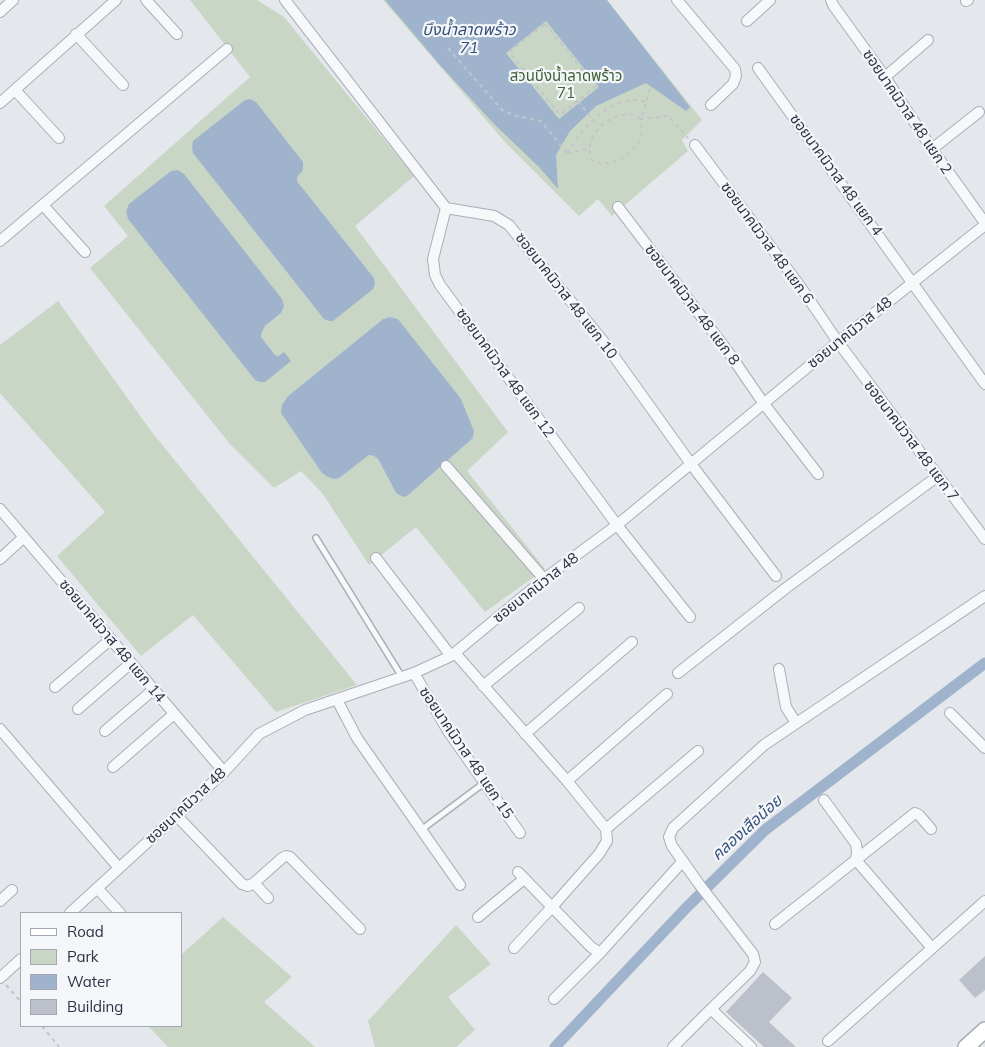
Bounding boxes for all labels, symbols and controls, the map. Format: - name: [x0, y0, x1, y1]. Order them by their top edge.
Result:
- water label: บึงน้ำลาดพร้าว 71: [422, 20, 516, 58]
- street label: ซอยนาคนิวาส 48 แยก 2: [859, 46, 955, 178]
- park label: สวนบึงน้ำลาดพร้าว 71: [510, 67, 622, 102]
- street label: ซอยนาคนิวาส 48 แยก 4: [786, 111, 886, 239]
- street label: ซอยนาคนิวาส 48 แยก 6: [717, 179, 817, 307]
- street label: ซอยนาคนิวาส 48 แยก 10: [511, 229, 621, 363]
- street label: ซอยนาคนิวาส 48 แยก 8: [641, 241, 743, 369]
- street label: ซอยนาคนิวาส 48: [804, 293, 896, 373]
- street label: ซอยนาคนิวาส 48 แยก 12: [452, 305, 558, 441]
- street label: ซอยนาคนิวาส 48 แยก 7: [860, 377, 962, 505]
- street label: ซอยนาคนิวาส 48: [490, 549, 582, 627]
- street label: ซอยนาคนิวาส 48 แยก 14: [55, 576, 169, 706]
- street label: ซอยนาคนิวาส 48 แยก 15: [415, 684, 517, 822]
- street label: ซอยนาคนิวาส 48: [142, 764, 230, 848]
- water label: คลองเสือน้อย: [708, 791, 786, 865]
- legend: [20, 912, 182, 1027]
- text: Road: [67, 922, 104, 941]
- text: Park: [67, 947, 99, 966]
- text: Water: [67, 972, 111, 991]
- text: Building: [67, 997, 123, 1016]

